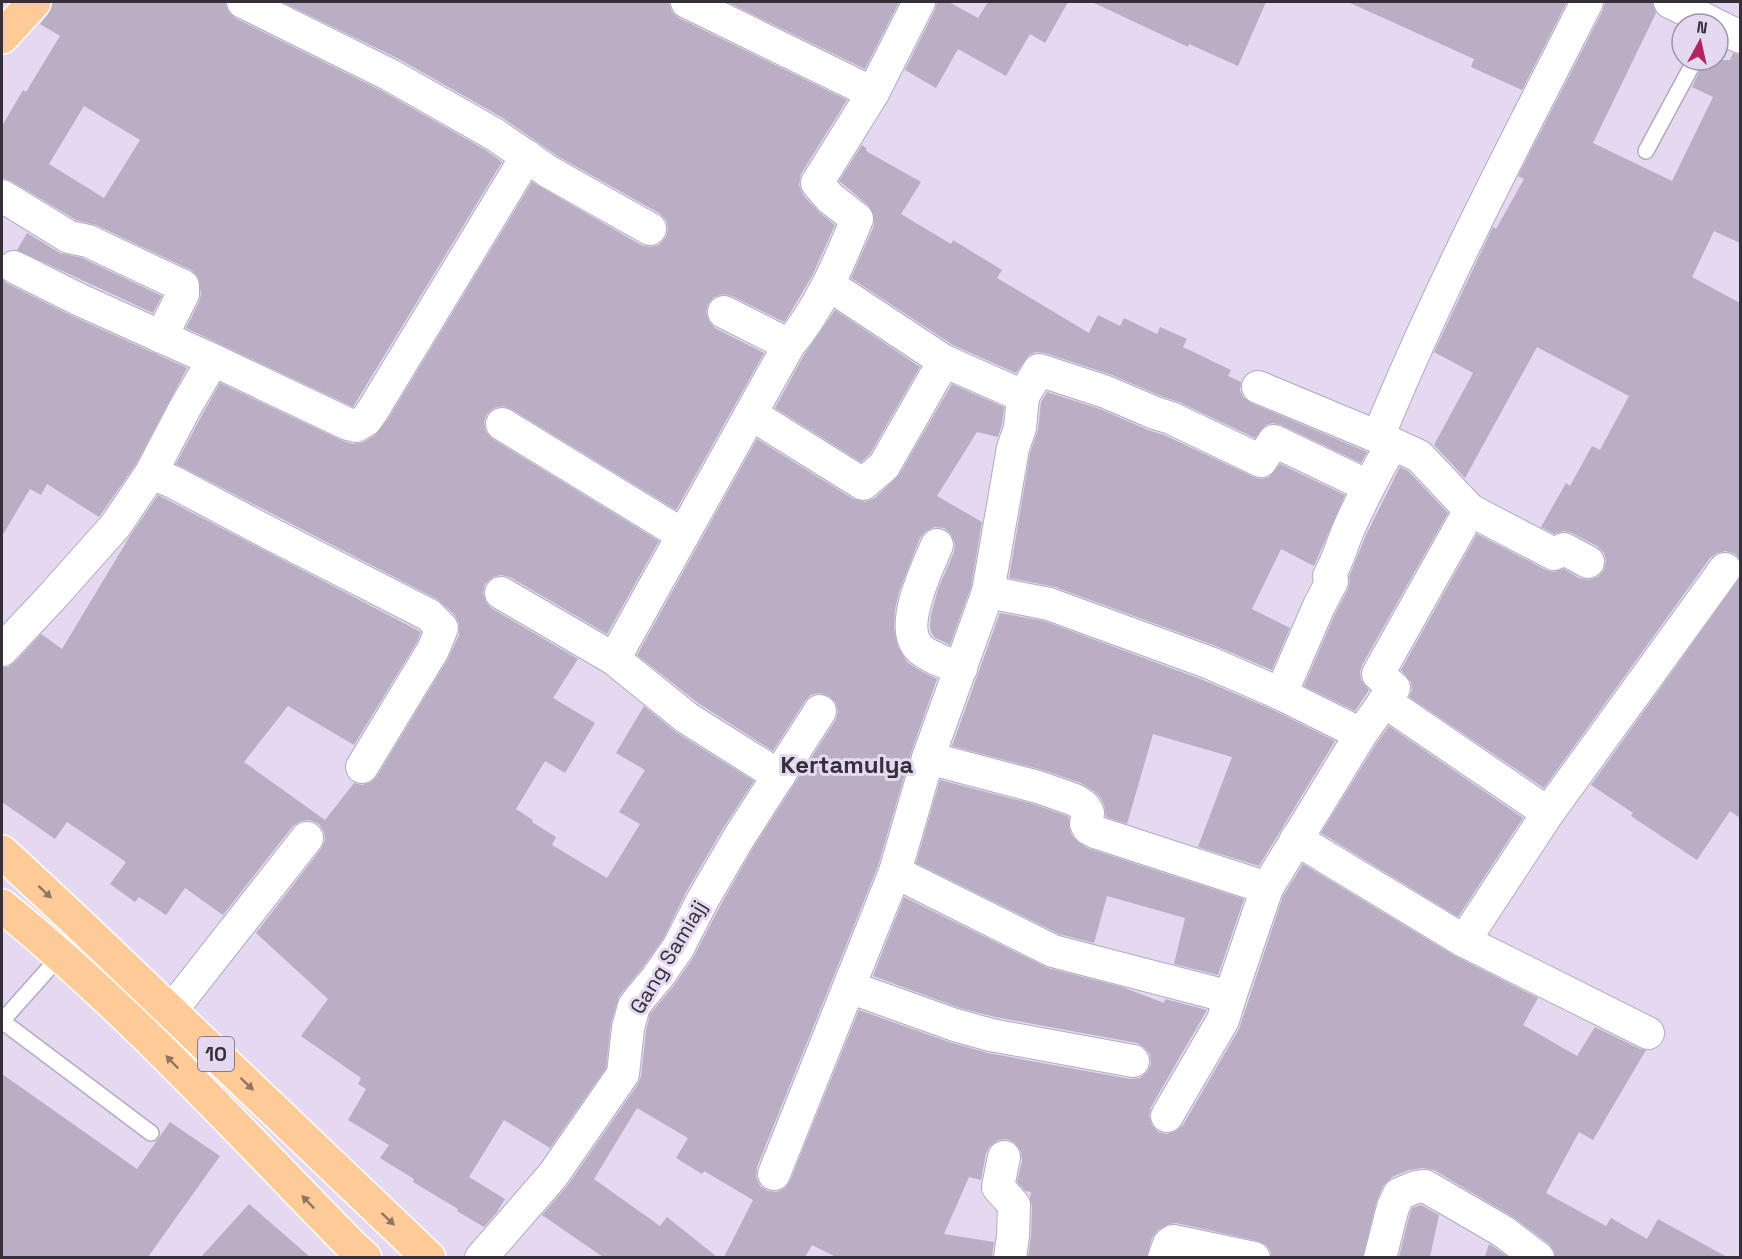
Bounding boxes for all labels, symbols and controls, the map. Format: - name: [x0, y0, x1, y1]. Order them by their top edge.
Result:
- north arrow: [1670, 12, 1730, 72]
- text: N: [1695, 16, 1709, 39]
- district label: Kertamulya: [781, 749, 914, 780]
- one-way arrow: [37, 885, 52, 899]
- street label: Gang Samiajj: [623, 895, 713, 1019]
- road number: 10: [198, 1037, 234, 1071]
- one-way arrow: [165, 1056, 179, 1070]
- one-way arrow: [239, 1077, 254, 1091]
- one-way arrow: [301, 1194, 315, 1209]
- one-way arrow: [380, 1212, 395, 1226]

